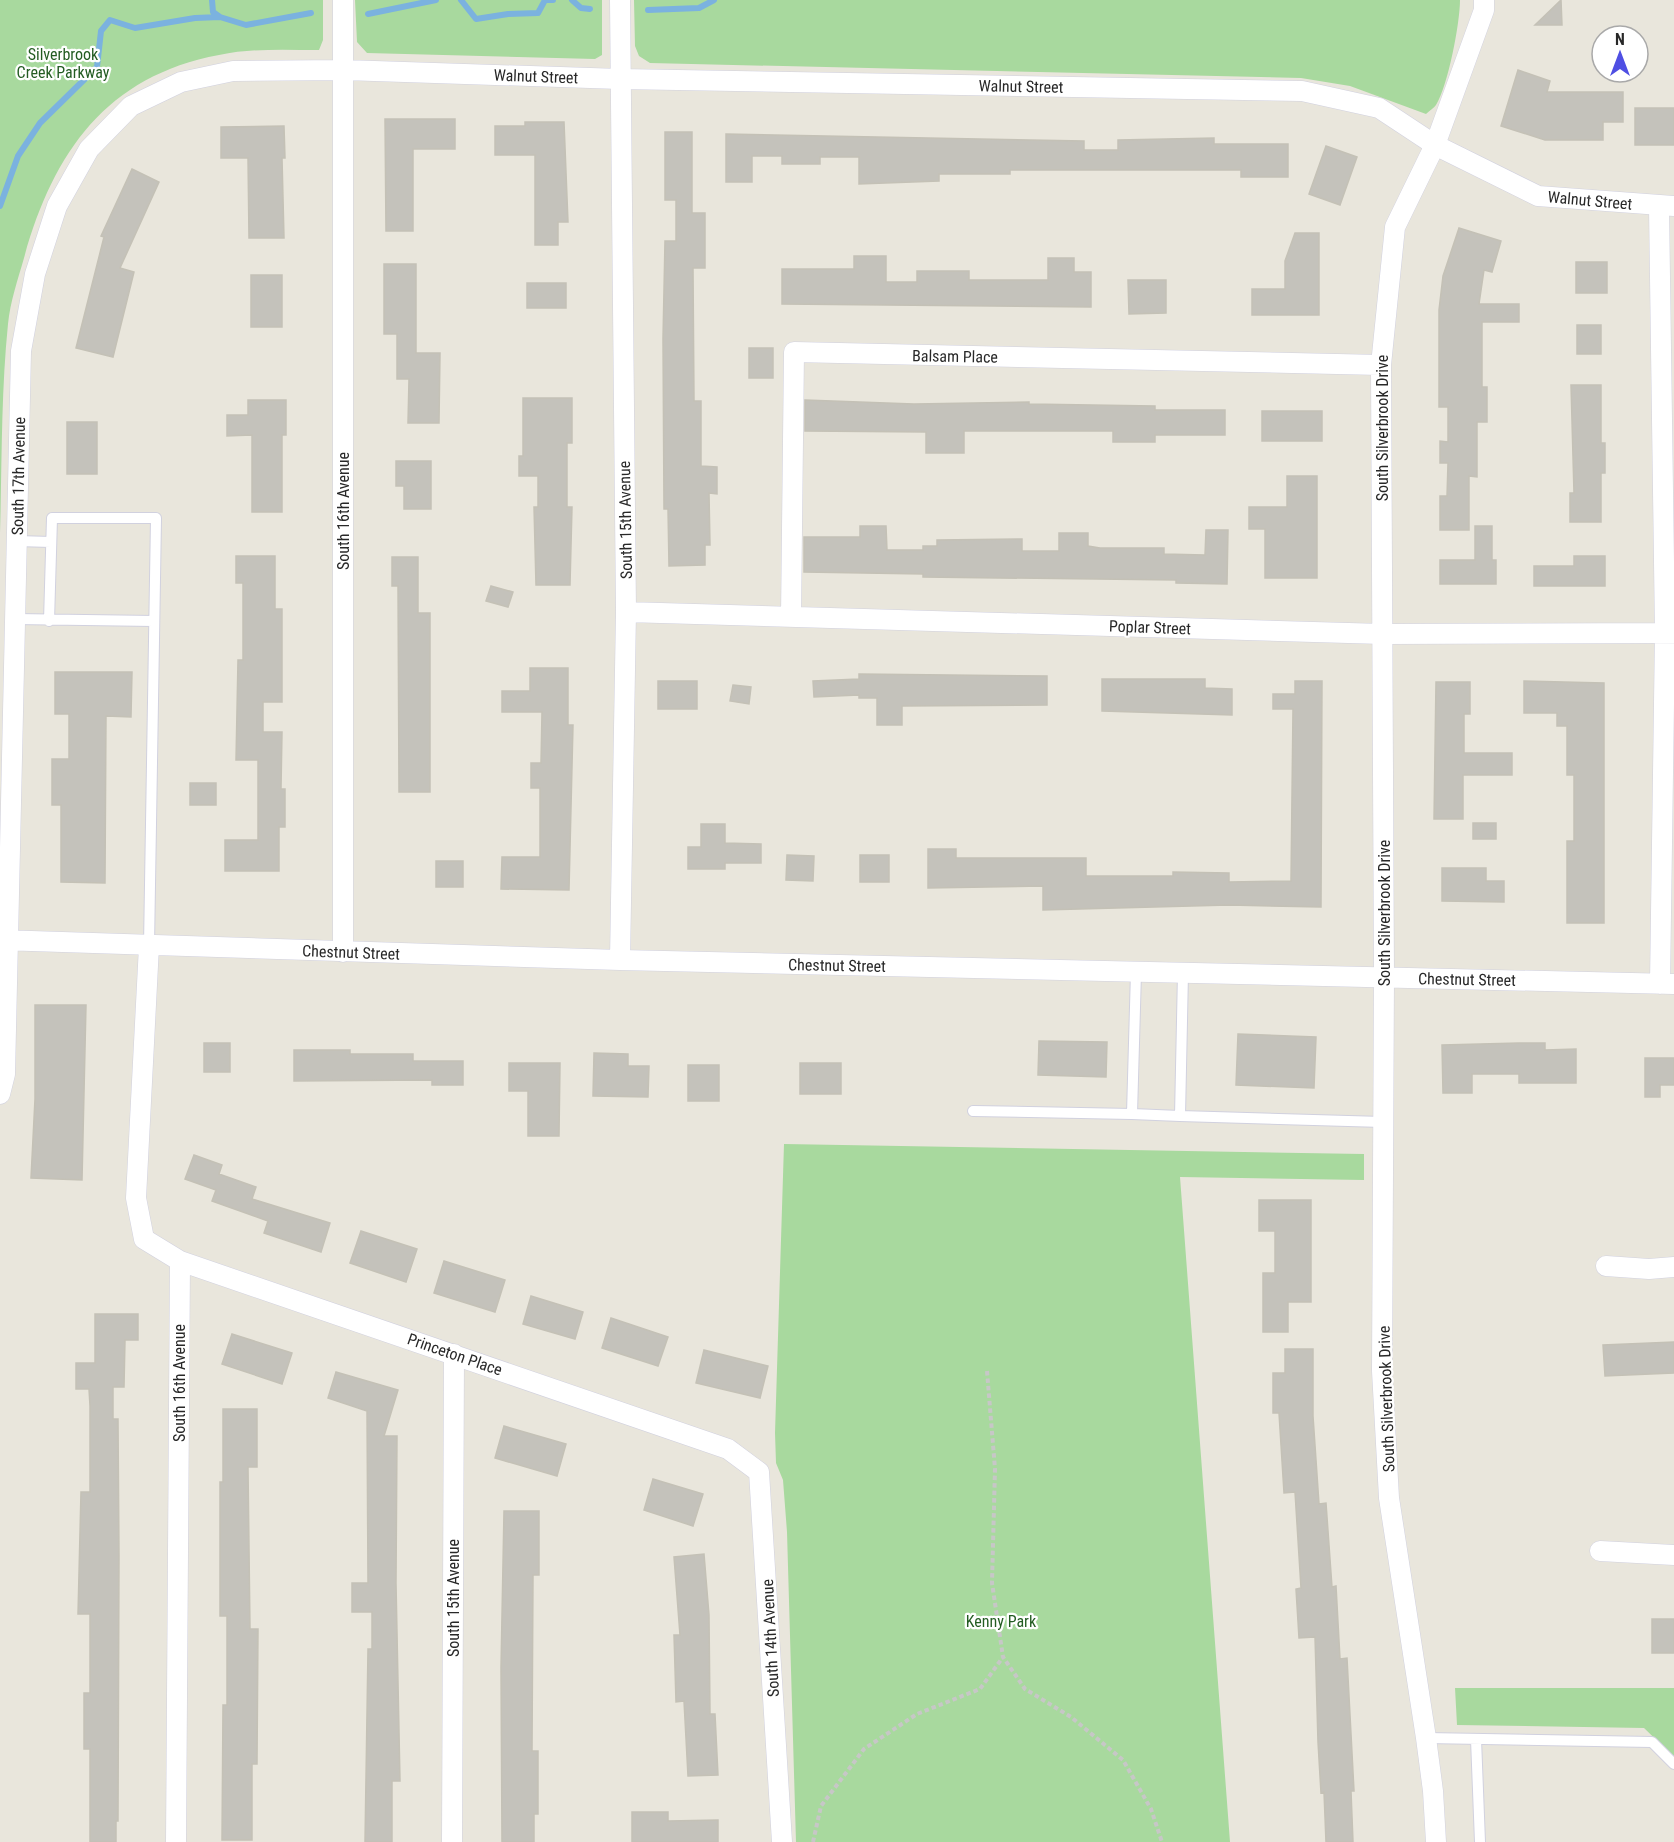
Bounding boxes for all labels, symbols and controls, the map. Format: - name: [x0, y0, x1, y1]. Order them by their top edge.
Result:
- north arrow: [1590, 24, 1650, 84]
- text: N: [1615, 30, 1625, 49]
- park label: Silverbrook Creek Parkway: [17, 45, 110, 82]
- street label: Walnut Street: [493, 66, 579, 87]
- street label: Walnut Street: [979, 76, 1064, 97]
- street label: Walnut Street: [1547, 187, 1633, 214]
- street label: Balsam Place: [912, 346, 998, 367]
- street label: South Silverbrook Drive: [1373, 355, 1392, 501]
- street label: South 17th Avenue: [8, 417, 29, 535]
- street label: South 16th Avenue: [334, 452, 353, 570]
- street label: South 15th Avenue: [615, 461, 636, 579]
- street label: Poplar Street: [1109, 617, 1192, 638]
- street label: South Silverbrook Drive: [1375, 840, 1394, 986]
- street label: Chestnut Street: [302, 941, 400, 964]
- street label: Chestnut Street: [788, 955, 886, 976]
- street label: Chestnut Street: [1418, 969, 1516, 990]
- street label: South 16th Avenue: [170, 1324, 189, 1442]
- street label: South Silverbrook Drive: [1374, 1325, 1399, 1472]
- street label: Princeton Place: [405, 1329, 505, 1380]
- street label: South 15th Avenue: [444, 1539, 463, 1657]
- street label: South 14th Avenue: [758, 1578, 783, 1697]
- park label: Kenny Park: [966, 1612, 1037, 1631]

